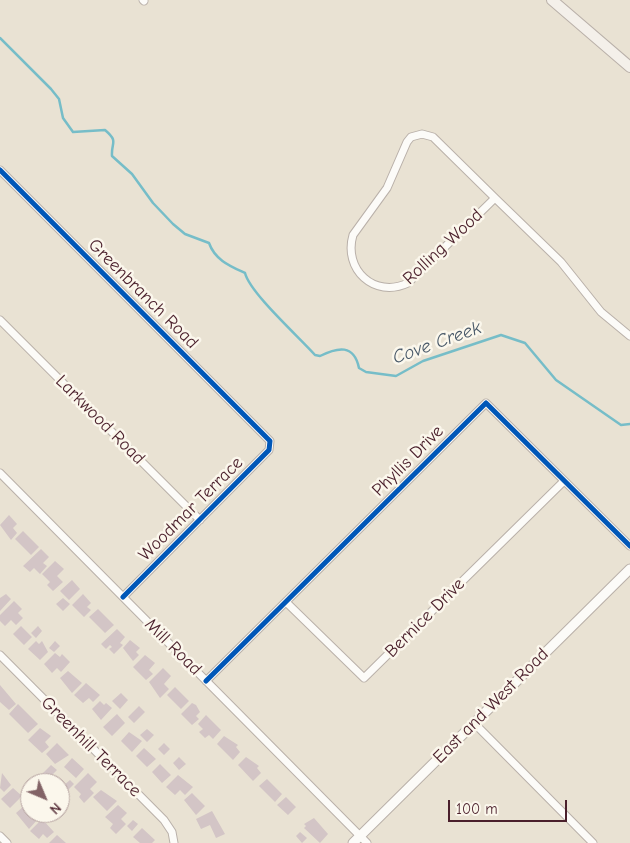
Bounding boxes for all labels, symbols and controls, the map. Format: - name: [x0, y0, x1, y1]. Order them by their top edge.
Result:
- street label: Rolling Wood: [399, 205, 487, 289]
- street label: Greenbranch Road: [84, 235, 202, 353]
- water label: Cove Creek: [390, 316, 484, 370]
- street label: Larkwood Road: [51, 371, 149, 469]
- street label: Phyllis Drive: [368, 421, 448, 501]
- street label: Woodmar Terrace: [134, 452, 248, 566]
- street label: Bernice Drive: [381, 574, 469, 662]
- street label: Mill Road: [140, 614, 206, 680]
- street label: East and West Road: [429, 644, 553, 768]
- street label: Greenhill Terrace: [36, 692, 146, 802]
- north arrow: [20, 773, 70, 823]
- scale bar: [450, 790, 569, 822]
- text: N: [46, 799, 65, 817]
- text: 100 m: [456, 800, 498, 818]

